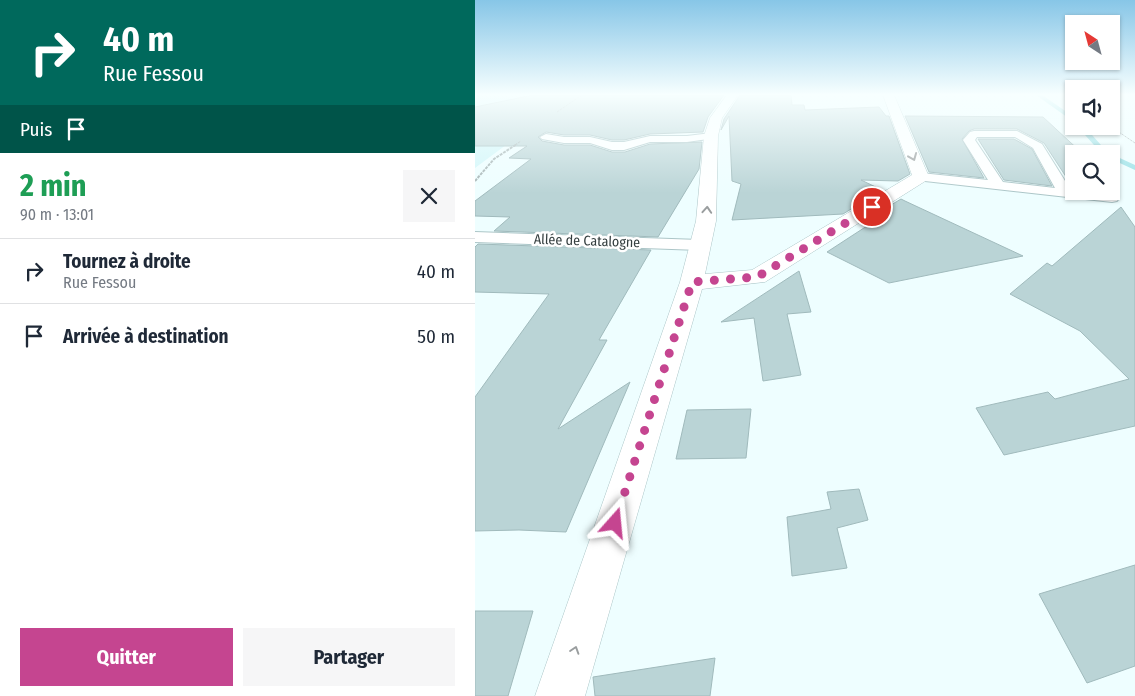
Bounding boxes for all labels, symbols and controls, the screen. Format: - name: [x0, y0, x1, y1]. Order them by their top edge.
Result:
- north arrow: [1065, 15, 1120, 70]
- map controls: [1065, 15, 1120, 200]
- text: 40 m: [103, 18, 174, 60]
- icon: right: [20, 20, 85, 85]
- text: Rue Fessou: [103, 60, 204, 87]
- button: sound: [1065, 80, 1120, 135]
- icon: arrive: [62, 115, 90, 143]
- text: Puis: [20, 118, 52, 141]
- button: search: [1065, 145, 1120, 200]
- one-way arrow: [907, 152, 917, 161]
- text: 2 min: [20, 168, 87, 204]
- button: close: [403, 170, 455, 222]
- pin: [851, 186, 893, 228]
- icon: arrive: [858, 193, 886, 221]
- text: 90 m · 13:01: [20, 205, 94, 224]
- one-way arrow: [701, 205, 712, 213]
- street label: Allée de Catalogne: [534, 231, 641, 251]
- text: Tournez à droite: [63, 250, 191, 273]
- icon: right: [20, 257, 48, 285]
- text: 40 m: [417, 260, 455, 283]
- text: Rue Fessou: [63, 273, 136, 292]
- icon: arrive: [20, 322, 48, 350]
- text: Arrivée à destination: [63, 325, 229, 348]
- text: 50 m: [417, 325, 455, 348]
- position arrow: [588, 496, 640, 548]
- button: Quitter: [20, 628, 233, 686]
- button: Partager: [243, 628, 455, 686]
- one-way arrow: [569, 646, 579, 654]

